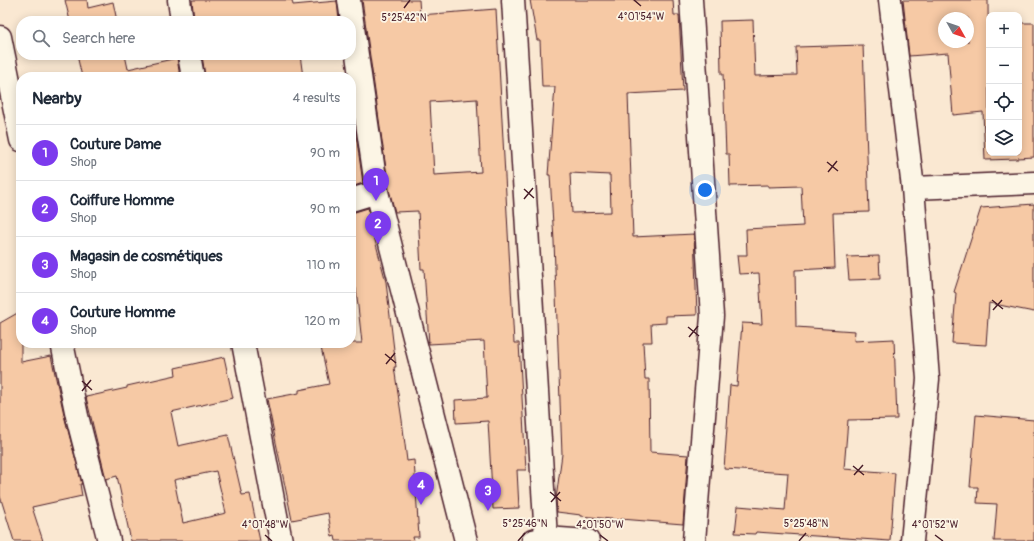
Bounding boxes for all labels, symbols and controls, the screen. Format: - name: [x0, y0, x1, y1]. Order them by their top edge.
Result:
- text: 4°01'54"W: [618, 11, 665, 23]
- text: 5°25'42"N: [382, 12, 427, 24]
- north arrow: [938, 12, 974, 48]
- map controls: [986, 12, 1022, 156]
- button: +: [986, 12, 1022, 48]
- search box: [16, 16, 356, 60]
- icon: search: [30, 27, 52, 49]
- text: Search here: [62, 29, 135, 48]
- button: −: [986, 48, 1022, 84]
- button: locate: [986, 84, 1022, 120]
- text: Nearby: [32, 88, 81, 109]
- text: 4 results: [293, 90, 340, 106]
- button: layers: [986, 120, 1022, 156]
- text: Couture Dame: [70, 135, 161, 154]
- text: 1: [42, 145, 48, 161]
- text: 90 m: [310, 145, 340, 161]
- text: Shop: [70, 154, 97, 170]
- pin: 1: [363, 168, 389, 201]
- your location: [695, 180, 715, 200]
- text: Coiffure Homme: [70, 191, 174, 210]
- text: 2: [41, 201, 49, 217]
- text: 90 m: [310, 201, 340, 217]
- text: Shop: [70, 210, 97, 226]
- pin: 2: [365, 211, 391, 244]
- text: Magasin de cosmétiques: [70, 247, 222, 266]
- text: 3: [41, 257, 49, 273]
- text: 110 m: [307, 257, 340, 273]
- text: Shop: [70, 266, 97, 282]
- text: Couture Homme: [70, 303, 175, 322]
- text: 4: [41, 313, 49, 329]
- text: 120 m: [304, 313, 340, 329]
- text: Shop: [70, 322, 97, 338]
- pin: 4: [408, 472, 434, 505]
- pin: 3: [475, 478, 501, 511]
- text: 5°25'46"N: [502, 518, 548, 530]
- text: 5°25'48"N: [784, 518, 828, 530]
- text: 4°01'48"W: [242, 519, 289, 531]
- text: 4°01'50"W: [576, 519, 624, 531]
- text: 4°01'52"W: [912, 519, 959, 531]

